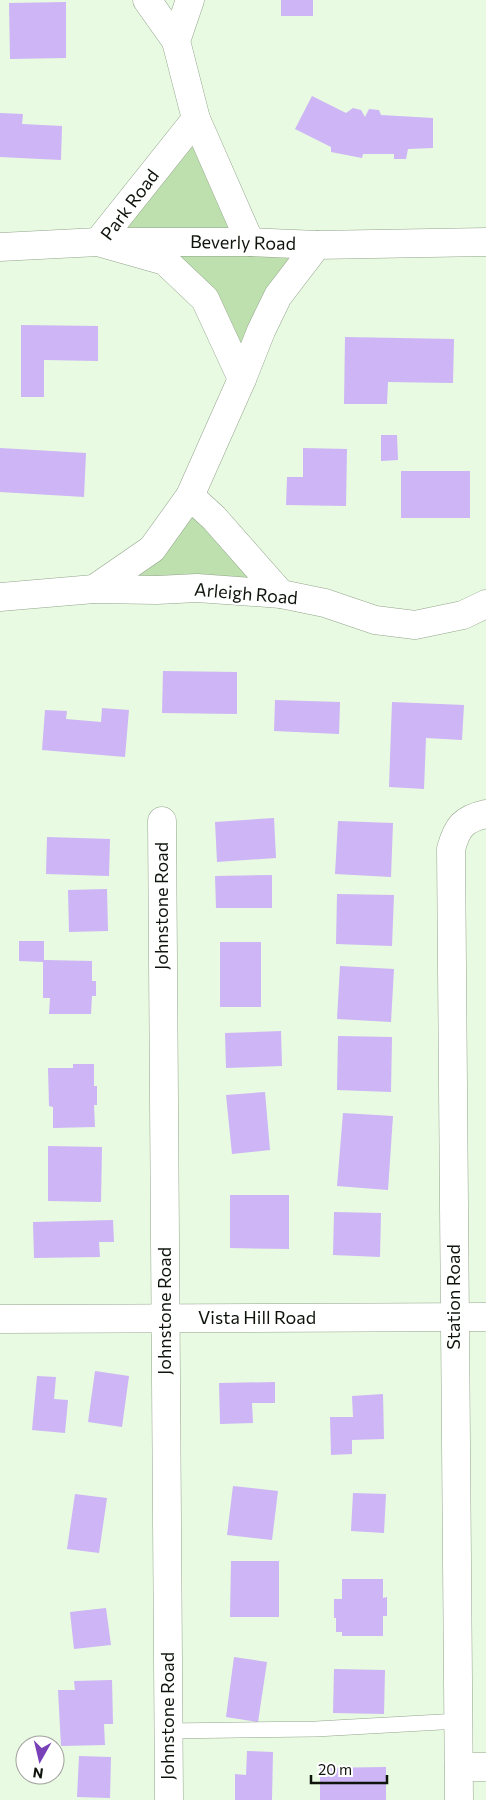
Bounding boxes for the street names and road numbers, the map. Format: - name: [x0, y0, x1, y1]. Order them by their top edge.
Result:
- street label: Park Road: [95, 165, 163, 244]
- street label: Beverly Road: [190, 230, 296, 254]
- street label: Arleigh Road: [193, 578, 299, 608]
- street label: Johnstone Road: [150, 842, 172, 970]
- street label: Station Road: [442, 1244, 464, 1350]
- street label: Johnstone Road: [153, 1247, 175, 1375]
- street label: Vista Hill Road: [198, 1306, 316, 1328]
- street label: Johnstone Road: [156, 1652, 178, 1780]

